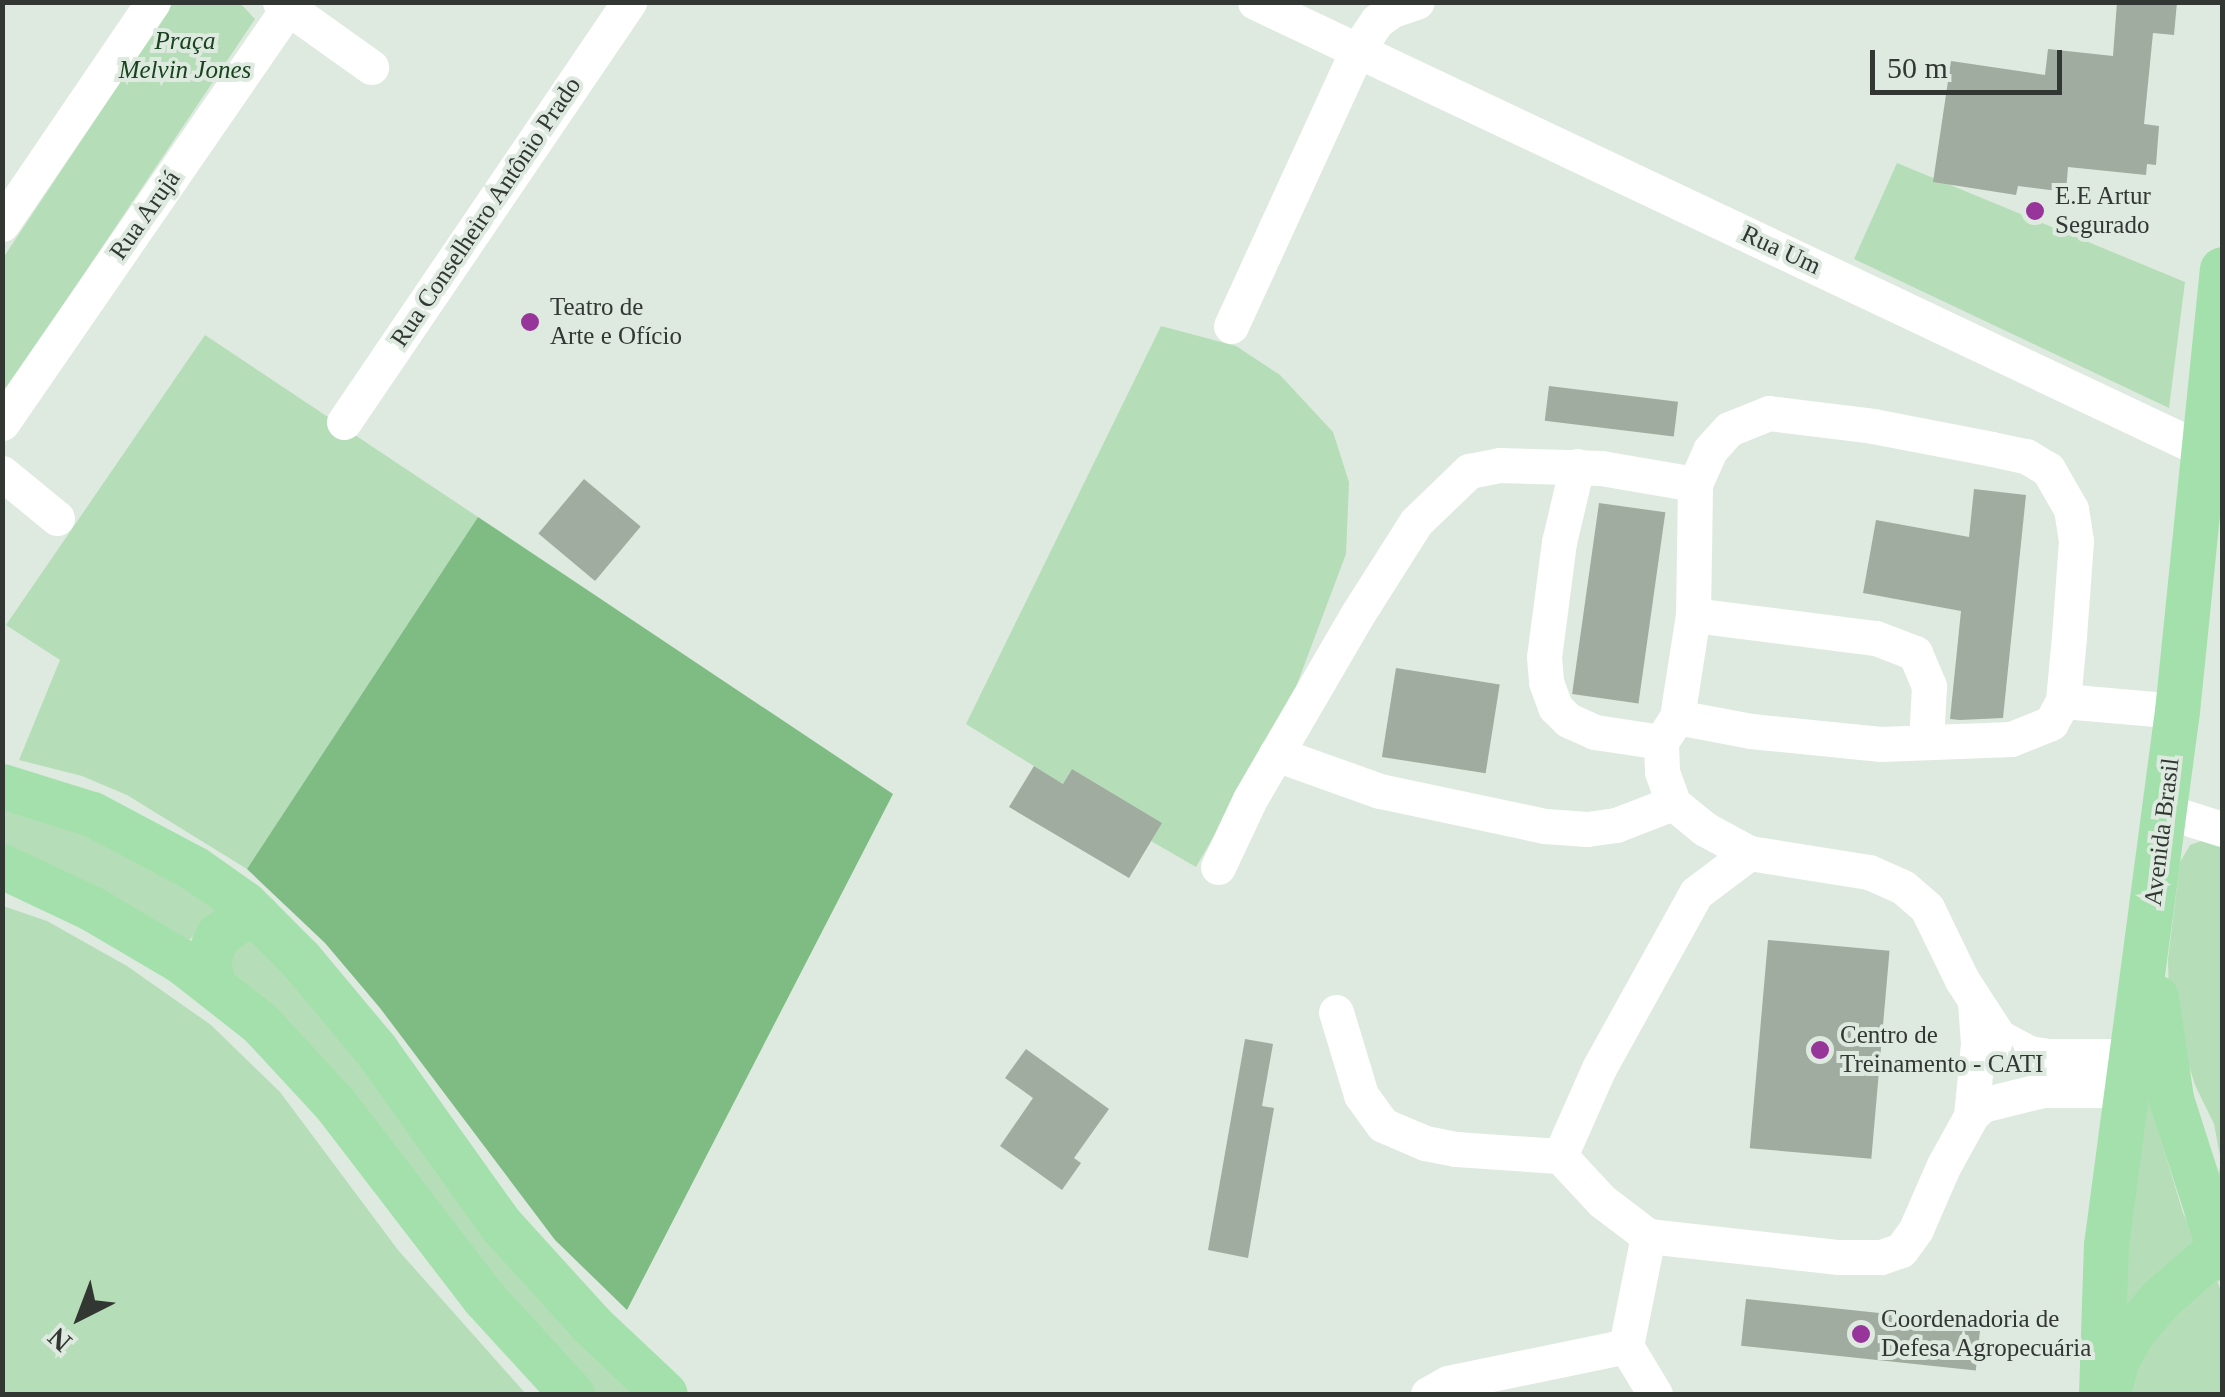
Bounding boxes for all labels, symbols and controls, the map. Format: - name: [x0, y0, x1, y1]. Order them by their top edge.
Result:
- park label: Praça Melvin Jones: [119, 27, 251, 86]
- scale bar: [1875, 30, 2068, 92]
- text: 50 m: [1887, 51, 1948, 84]
- street label: Rua Conselheiro Antônio Prado: [384, 71, 588, 353]
- street label: Rua Arujá: [103, 164, 187, 266]
- place label: E.E Artur Segurado: [2055, 182, 2152, 241]
- marker: E.E Artur Segurado: [2024, 200, 2046, 222]
- street label: Rua Um: [1737, 219, 1825, 281]
- place label: Teatro de Arte e Ofício: [550, 293, 682, 352]
- marker: Teatro de Arte e Ofício: [519, 311, 541, 333]
- street label: Avenida Brasil: [2138, 756, 2186, 908]
- place label: Centro de Treinamento - CATI: [1840, 1021, 2043, 1080]
- marker: Centro de Treinamento - CATI: [1809, 1039, 1831, 1061]
- north arrow: [30, 1267, 130, 1367]
- place label: Coordenadoria de Defesa Agropecuária: [1881, 1305, 2093, 1364]
- text: N: [42, 1321, 77, 1358]
- marker: Coordenadoria de Defesa Agropecuária: [1850, 1323, 1872, 1345]

